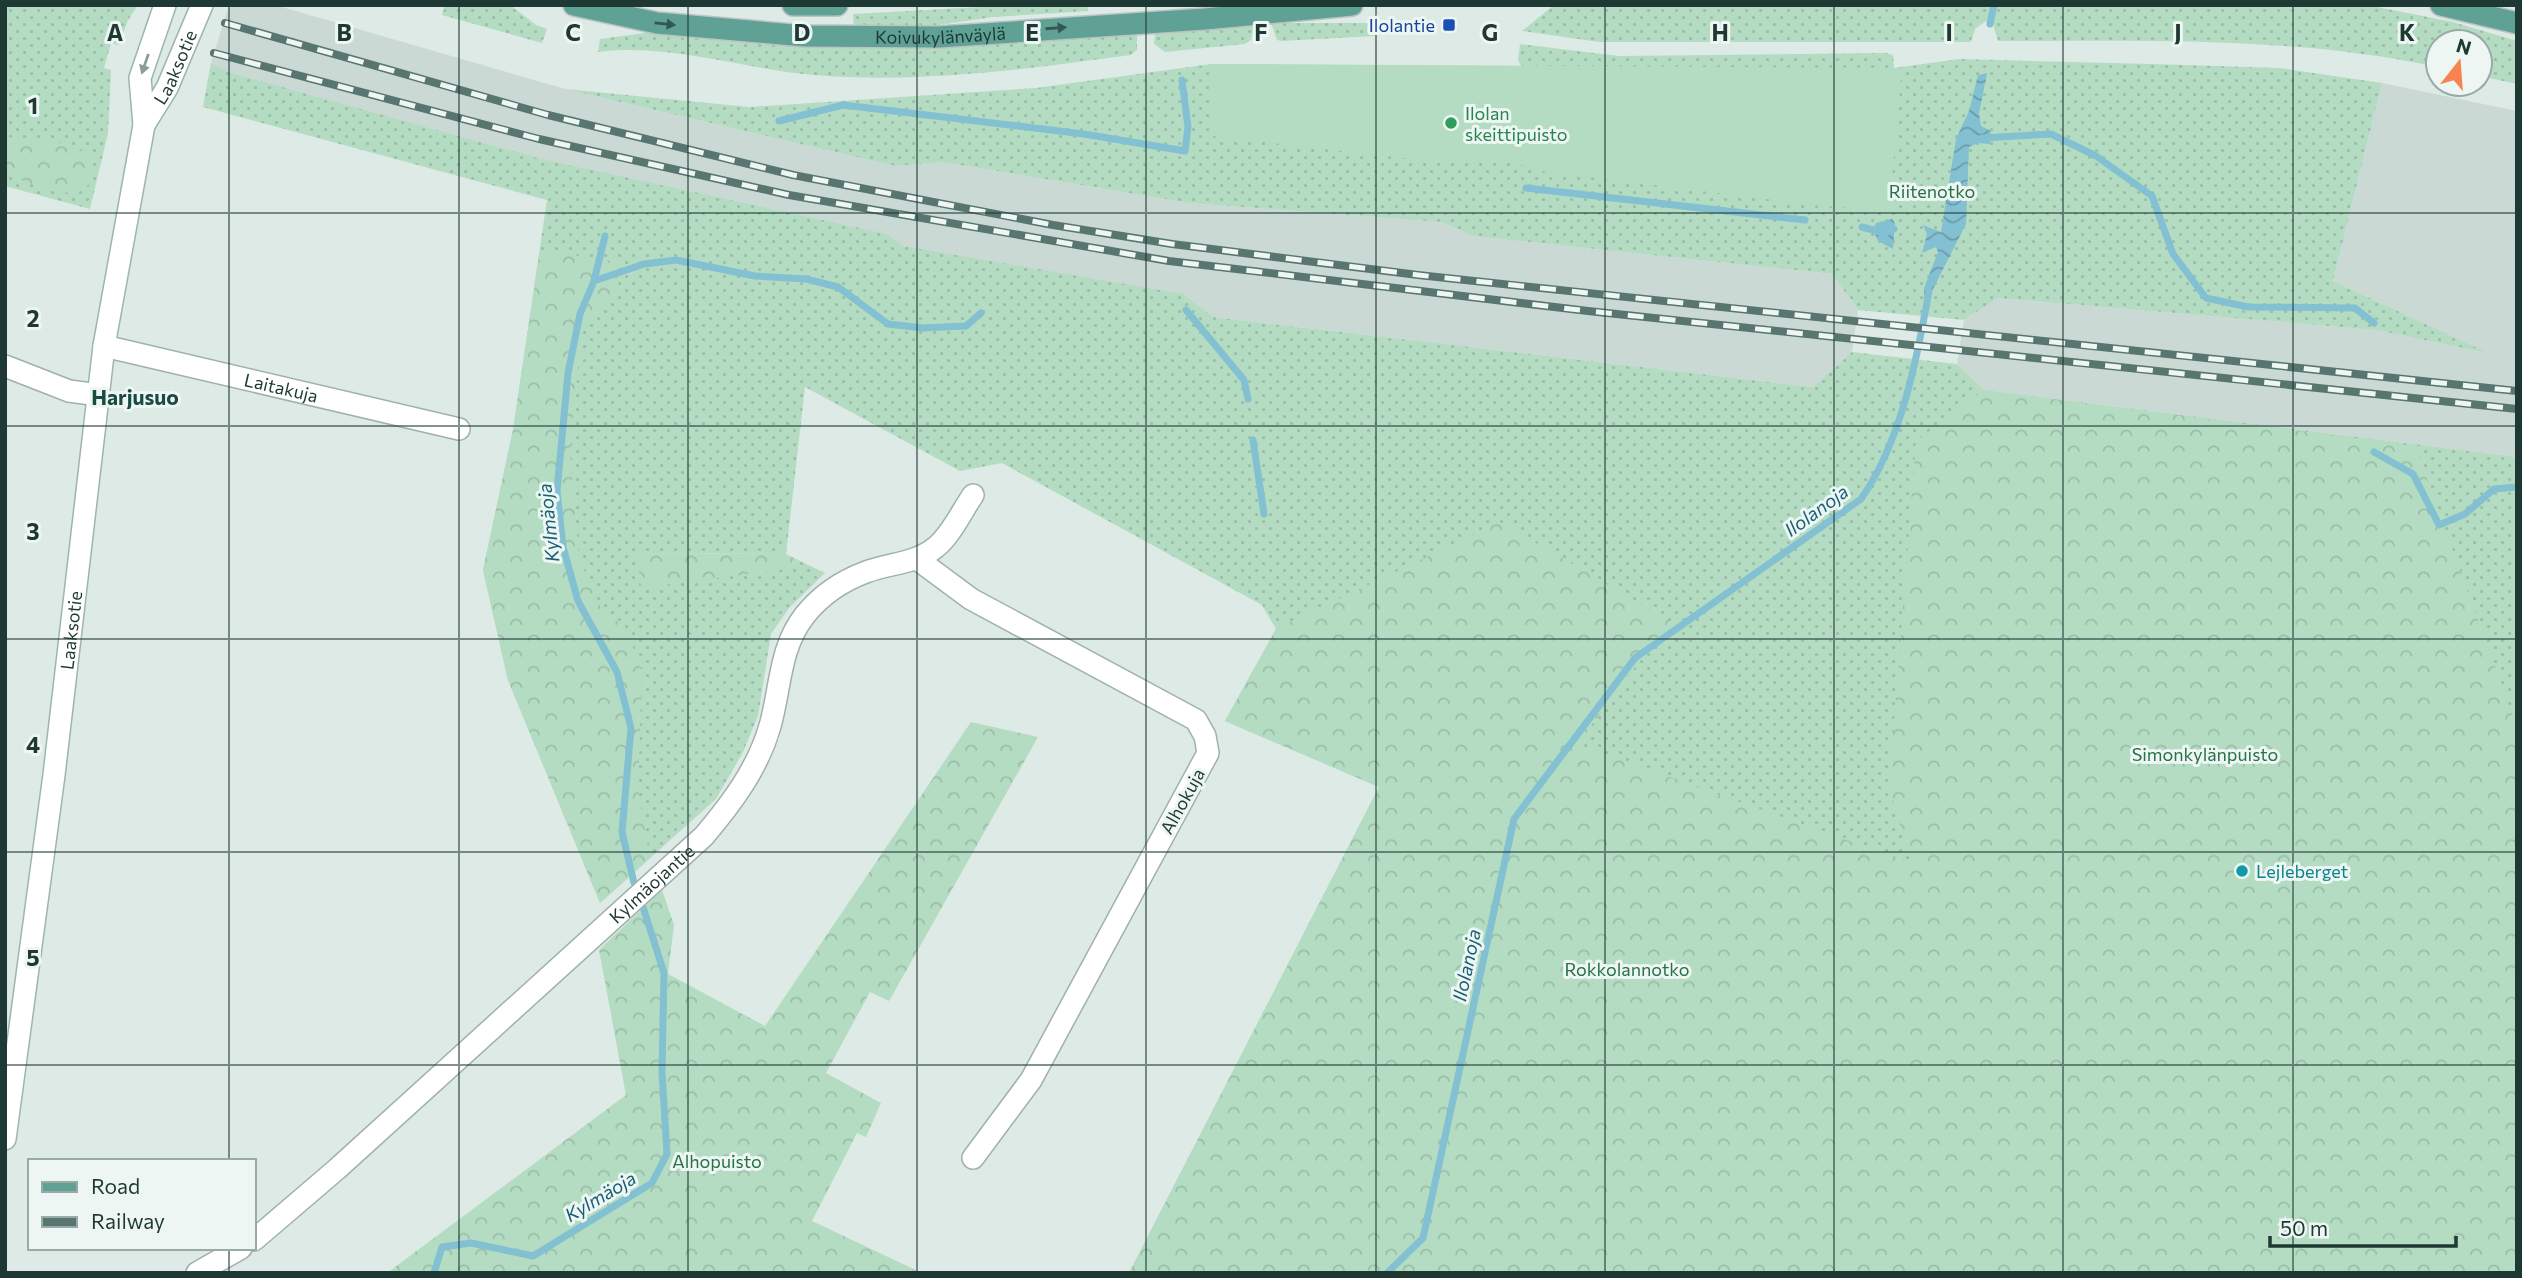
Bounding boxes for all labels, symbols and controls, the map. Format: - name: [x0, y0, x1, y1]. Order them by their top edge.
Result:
- place label: Ilolantie: [1369, 14, 1435, 36]
- marker: Ilolantie: [1441, 17, 1457, 33]
- text: A: [107, 18, 124, 46]
- text: B: [336, 18, 352, 46]
- text: C: [565, 18, 581, 46]
- one-way arrow: [654, 18, 676, 29]
- text: D: [794, 18, 811, 46]
- text: E: [1025, 18, 1039, 46]
- text: F: [1254, 18, 1268, 46]
- text: G: [1482, 18, 1498, 46]
- text: H: [1711, 18, 1729, 46]
- text: I: [1945, 18, 1953, 46]
- text: J: [2174, 18, 2182, 46]
- text: K: [2399, 18, 2415, 46]
- street label: Koivukylänväylä: [875, 22, 1006, 48]
- one-way arrow: [1046, 22, 1068, 33]
- street label: Laaksotie: [149, 27, 201, 108]
- north arrow: [2424, 28, 2494, 98]
- text: N: [2454, 33, 2474, 59]
- one-way arrow: [139, 54, 150, 75]
- text: 1: [28, 91, 38, 119]
- place label: Ilolan skeittipuisto: [1465, 102, 1568, 145]
- marker: Ilolan skeittipuisto: [1443, 115, 1459, 131]
- park label: Riitenotko: [1889, 180, 1975, 202]
- text: 2: [26, 304, 40, 332]
- street label: Laitakuja: [242, 368, 320, 407]
- district label: Harjusuo: [91, 384, 179, 409]
- water label: Ilolanoja: [1780, 479, 1852, 541]
- water label: Kylmäoja: [532, 482, 564, 564]
- text: 3: [26, 517, 40, 545]
- street label: Laaksotie: [55, 590, 86, 671]
- text: 4: [26, 730, 40, 758]
- park label: Simonkylänpuisto: [2132, 743, 2278, 765]
- street label: Alhokuja: [1155, 764, 1209, 838]
- street label: Kylmäojantie: [605, 839, 699, 928]
- place label: Lejleberget: [2256, 860, 2348, 882]
- marker: Lejleberget: [2234, 863, 2250, 879]
- water label: Ilolanoja: [1447, 927, 1485, 1003]
- text: 5: [26, 943, 40, 971]
- park label: Rokkolannotko: [1565, 958, 1689, 980]
- park label: Alhopuisto: [672, 1150, 762, 1172]
- legend: [28, 1159, 256, 1250]
- water label: Kylmäoja: [560, 1166, 640, 1226]
- text: Road: [91, 1173, 140, 1198]
- scale bar: [2270, 1204, 2456, 1248]
- text: Railway: [91, 1208, 165, 1233]
- text: 50 m: [2280, 1215, 2328, 1240]

